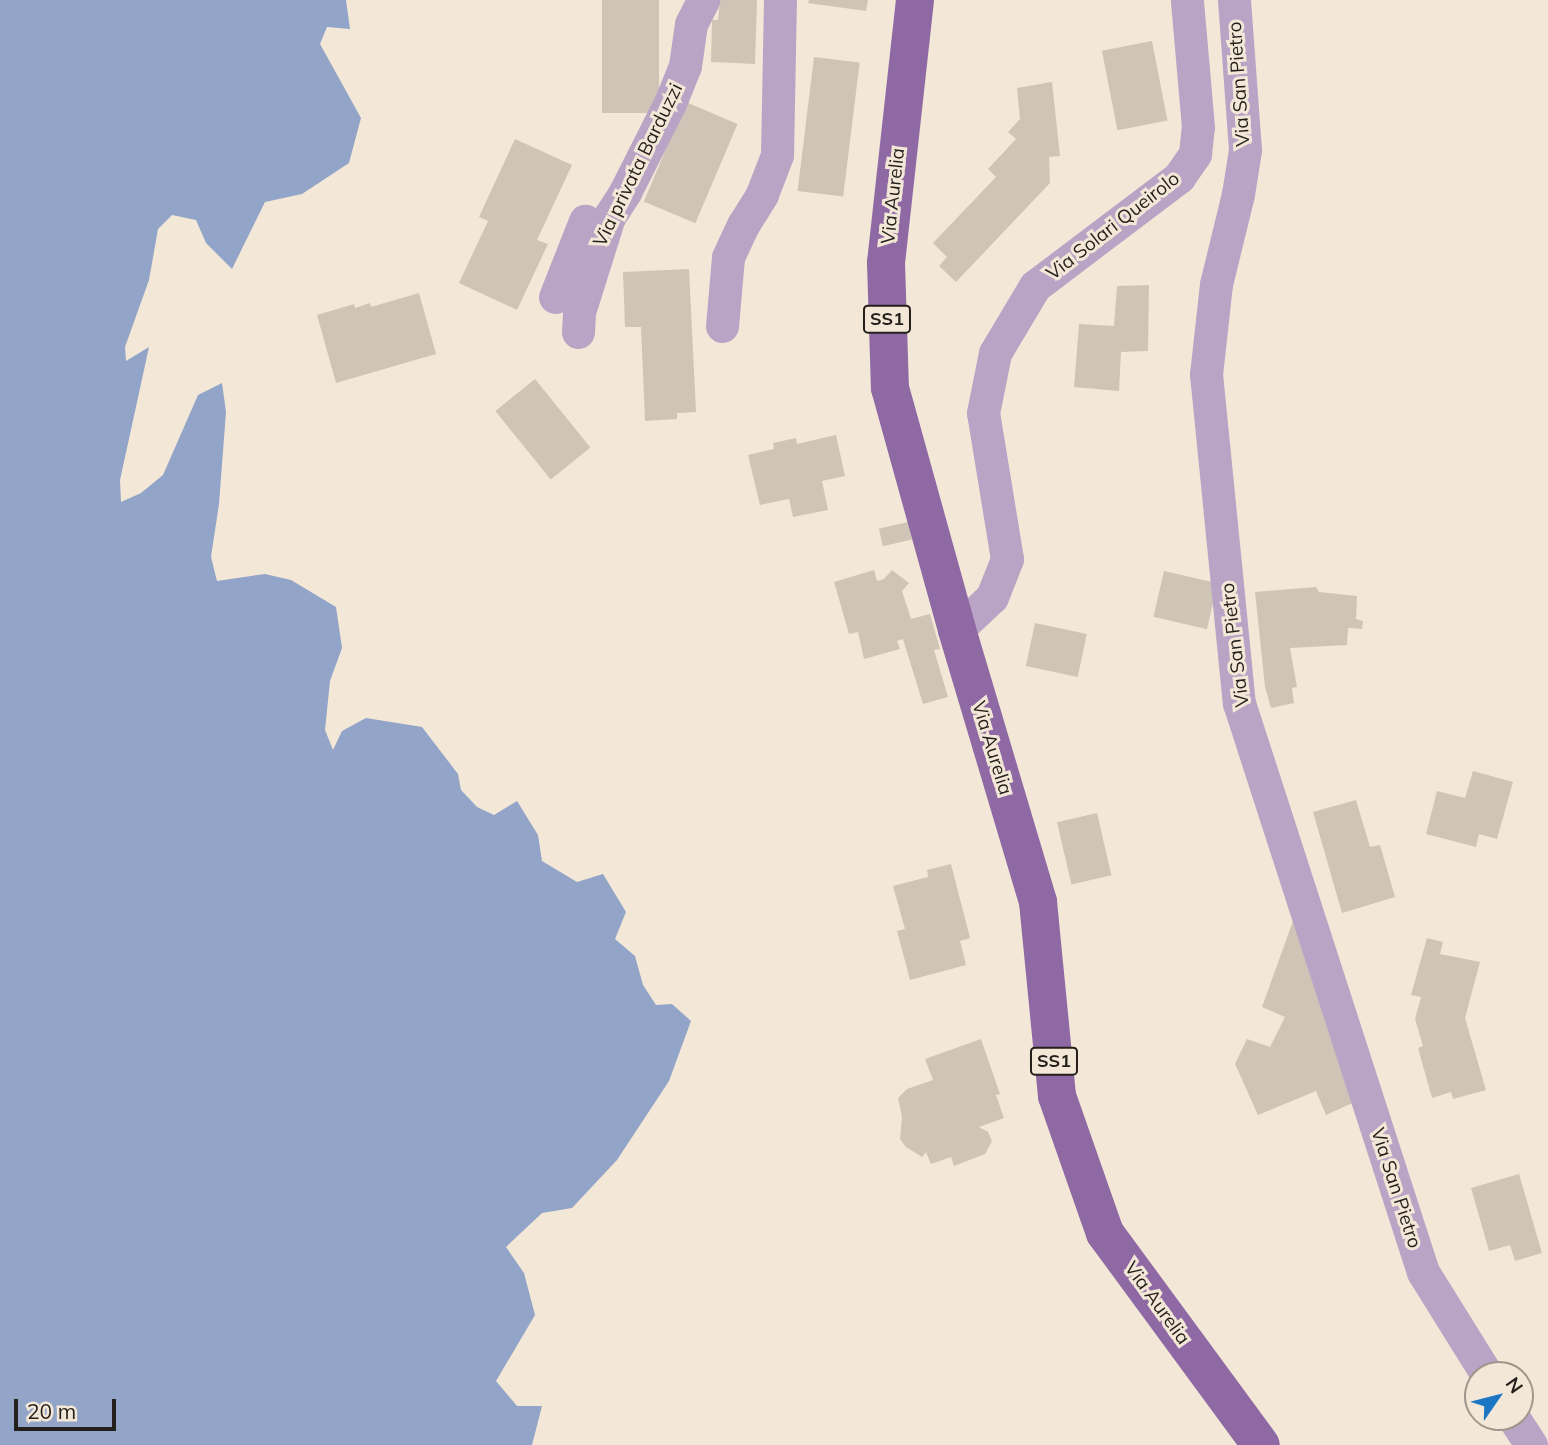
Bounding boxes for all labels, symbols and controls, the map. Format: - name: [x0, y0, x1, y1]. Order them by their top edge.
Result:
- street label: Via San Pietro: [1223, 21, 1255, 147]
- street label: Via privata Barduzzi: [589, 80, 687, 250]
- street label: Via Aurelia: [877, 147, 909, 245]
- street label: Via Solari Queirolo: [1042, 167, 1184, 285]
- road number: SS1: [862, 304, 912, 334]
- street label: Via San Pietro: [1216, 582, 1254, 708]
- street label: Via Aurelia: [967, 698, 1017, 798]
- road number: SS1: [1030, 1046, 1078, 1076]
- street label: Via San Pietro: [1366, 1125, 1426, 1251]
- street label: Via Aurelia: [1119, 1257, 1195, 1349]
- north arrow: [1464, 1361, 1534, 1431]
- text: N: [1501, 1372, 1529, 1398]
- scale bar: [18, 1386, 119, 1430]
- text: 20 m: [27, 1398, 76, 1424]

